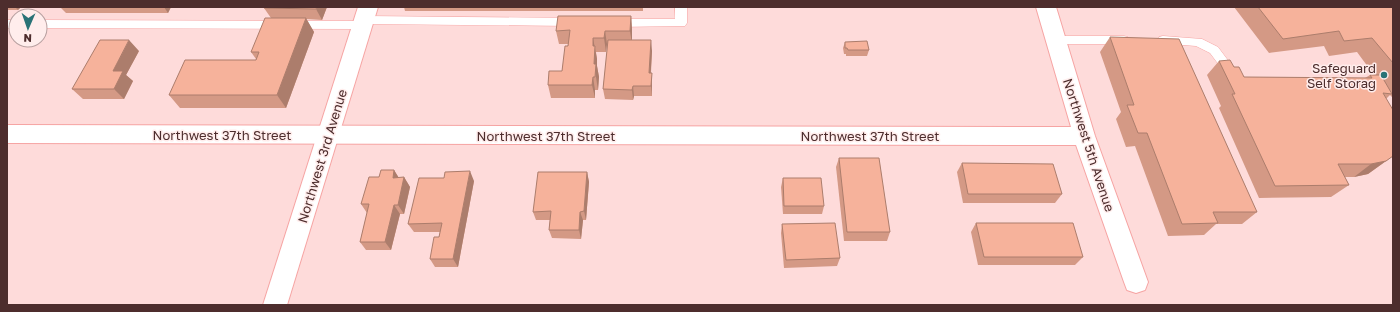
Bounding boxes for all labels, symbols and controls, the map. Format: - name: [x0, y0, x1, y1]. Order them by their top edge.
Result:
- north arrow: [8, 8, 48, 48]
- text: N: [23, 32, 32, 45]
- place label: Safeguard Self Storag: [1307, 60, 1376, 91]
- marker: Safeguard Self Storag: [1379, 70, 1389, 80]
- street label: Northwest 5th Avenue: [1060, 76, 1118, 214]
- street label: Northwest 3rd Avenue: [294, 87, 350, 225]
- street label: Northwest 37th Street: [153, 127, 291, 143]
- street label: Northwest 37th Street: [477, 128, 615, 144]
- street label: Northwest 37th Street: [801, 128, 939, 144]

